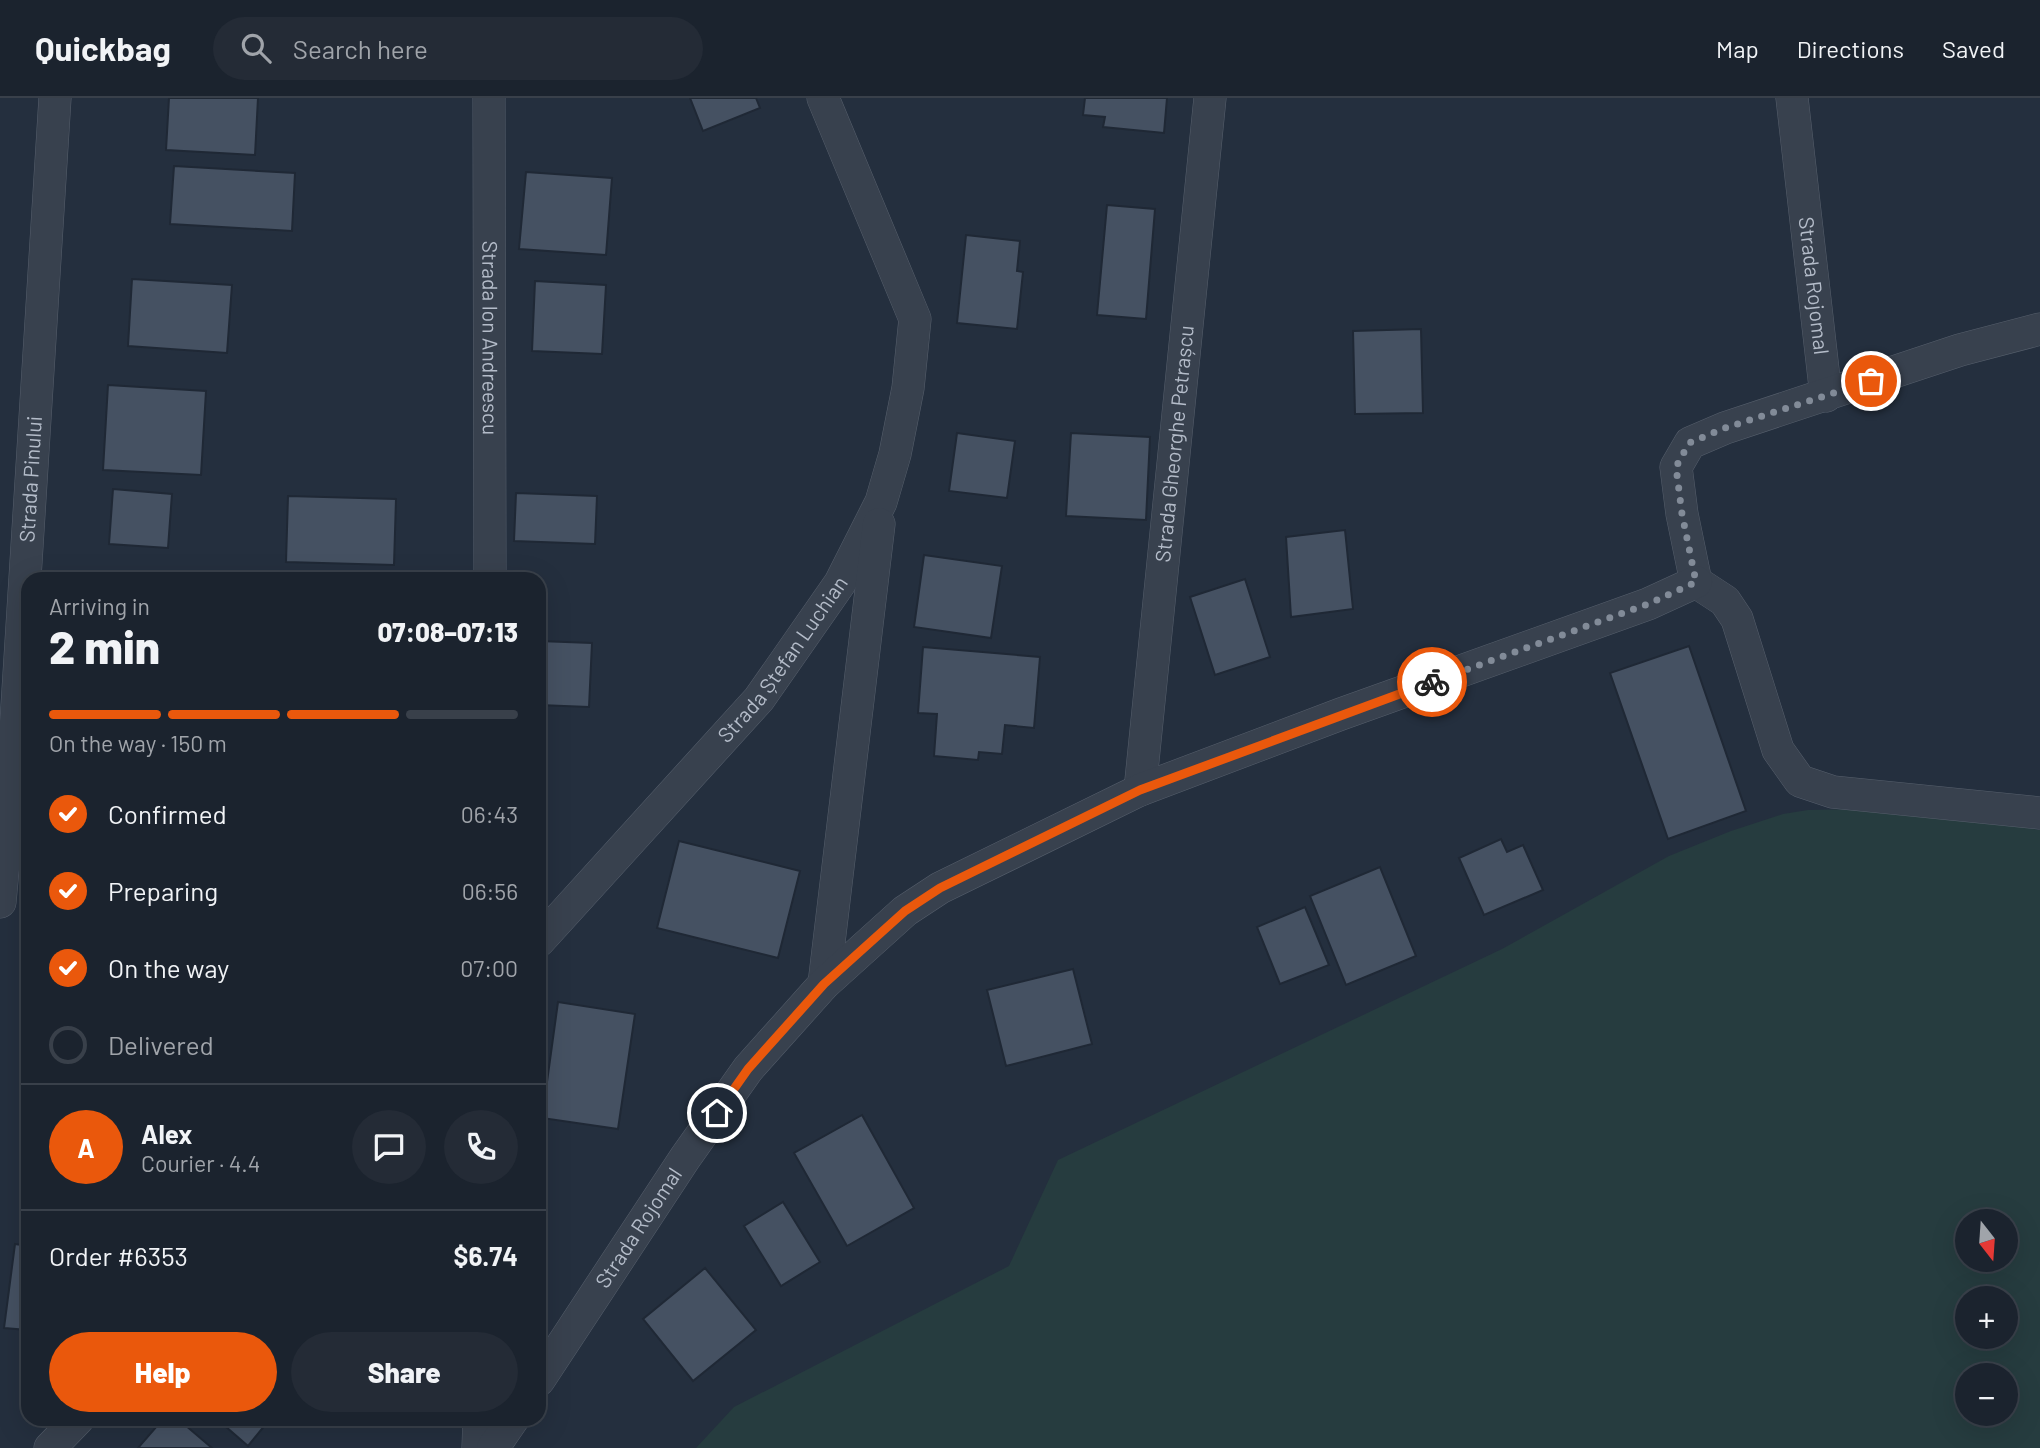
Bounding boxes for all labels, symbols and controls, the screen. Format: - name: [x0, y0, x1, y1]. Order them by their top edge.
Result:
- search box: [213, 17, 703, 80]
- text: Quickbag: [35, 28, 171, 68]
- icon: search: [237, 29, 275, 67]
- text: Search here: [293, 33, 428, 64]
- text: Map: [1716, 34, 1759, 63]
- text: Directions: [1797, 34, 1904, 63]
- text: Saved: [1942, 34, 2005, 63]
- street label: Strada Rojomal: [1795, 215, 1835, 356]
- street label: Strada Ion Andreescu: [478, 241, 504, 435]
- street label: Strada Gheorghe Petrașcu: [1149, 324, 1198, 563]
- pin: [1841, 351, 1901, 411]
- icon: bag: [1852, 362, 1890, 400]
- street label: Strada Pinului: [13, 415, 46, 543]
- street label: Strada Ștefan Luchian: [712, 571, 852, 747]
- text: Arriving in: [49, 592, 150, 620]
- text: 07:08–07:13: [377, 616, 518, 647]
- text: 2 min: [49, 618, 160, 673]
- courier: [1397, 647, 1467, 717]
- icon: bike: [1413, 663, 1451, 701]
- text: On the way · 150 m: [49, 729, 227, 757]
- icon: check: [49, 795, 87, 833]
- text: Confirmed: [108, 798, 227, 829]
- text: 06:43: [461, 800, 518, 828]
- icon: check: [49, 872, 87, 910]
- text: Preparing: [108, 875, 218, 906]
- text: 06:56: [462, 877, 518, 905]
- icon: check: [49, 949, 87, 987]
- text: On the way: [108, 952, 229, 983]
- text: 07:00: [460, 954, 518, 982]
- text: Delivered: [108, 1029, 214, 1060]
- pin: [687, 1083, 747, 1143]
- icon: home: [698, 1094, 736, 1132]
- button: chat: [352, 1110, 426, 1184]
- button: phone: [444, 1110, 518, 1184]
- text: Alex: [141, 1118, 192, 1149]
- text: A: [77, 1132, 95, 1163]
- text: Courier · 4.4: [141, 1149, 260, 1177]
- street label: Strada Rojomal: [589, 1162, 686, 1292]
- north arrow: [1955, 1209, 2018, 1272]
- map controls: [1955, 1209, 2018, 1426]
- text: Order #6353: [49, 1240, 188, 1271]
- text: $6.74: [454, 1240, 518, 1271]
- button: +: [1955, 1286, 2018, 1349]
- button: Help: [49, 1332, 277, 1412]
- button: Share: [291, 1332, 518, 1412]
- button: −: [1955, 1363, 2018, 1426]

